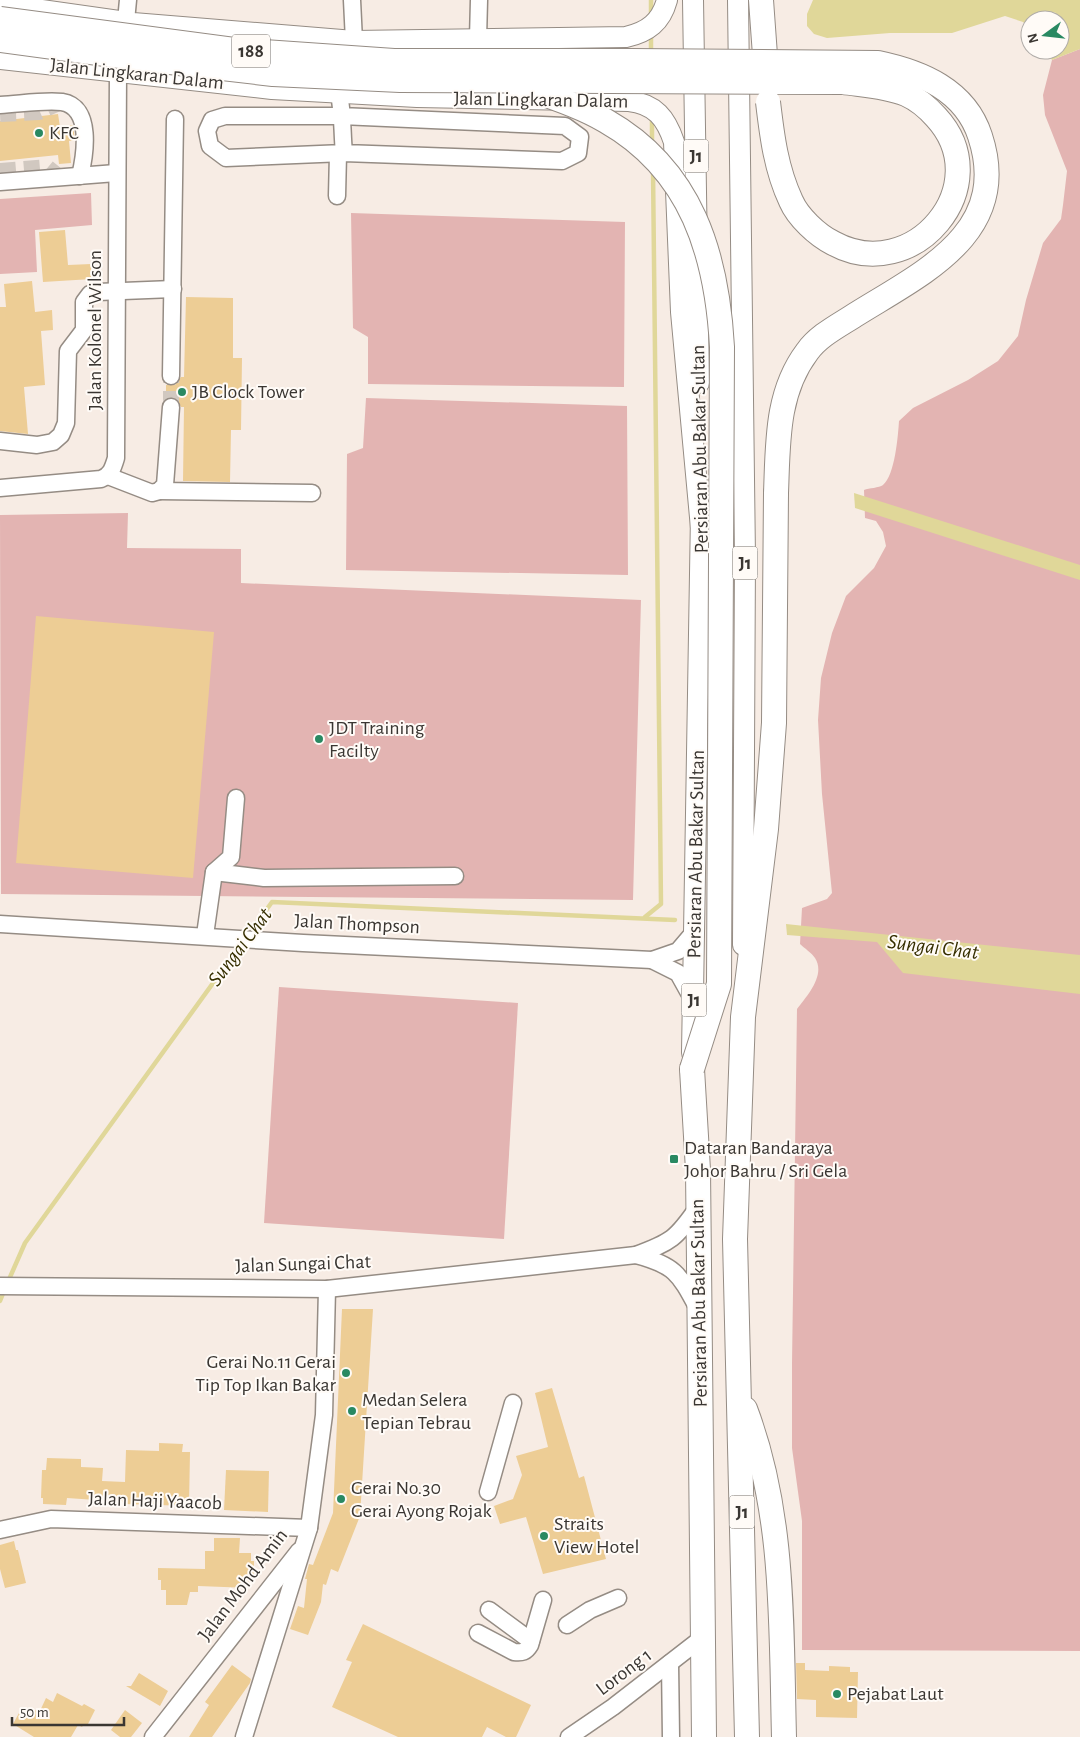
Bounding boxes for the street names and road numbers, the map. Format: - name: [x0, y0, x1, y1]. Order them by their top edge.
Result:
- road number: 188: [232, 34, 270, 68]
- street label: Jalan Lingkaran Dalam: [49, 55, 225, 93]
- street label: Jalan Lingkaran Dalam: [453, 88, 629, 112]
- road number: J1: [684, 140, 708, 172]
- street label: Jalan Kolonel Wilson: [85, 250, 105, 410]
- street label: Persiaran Abu Bakar Sultan: [688, 345, 712, 553]
- road number: J1: [732, 546, 758, 580]
- street label: Persiaran Abu Bakar Sultan: [684, 750, 708, 958]
- street label: Jalan Thompson: [294, 911, 420, 937]
- road number: J1: [682, 984, 706, 1016]
- street label: Persiaran Abu Bakar Sultan: [687, 1199, 711, 1407]
- street label: Jalan Sungai Chat: [235, 1252, 372, 1276]
- street label: Jalan Haji Yaacob: [88, 1489, 222, 1513]
- road number: J1: [730, 1495, 754, 1528]
- street label: Jalan Mohd Amin: [195, 1525, 291, 1645]
- street label: Lorong 1: [592, 1645, 656, 1699]

